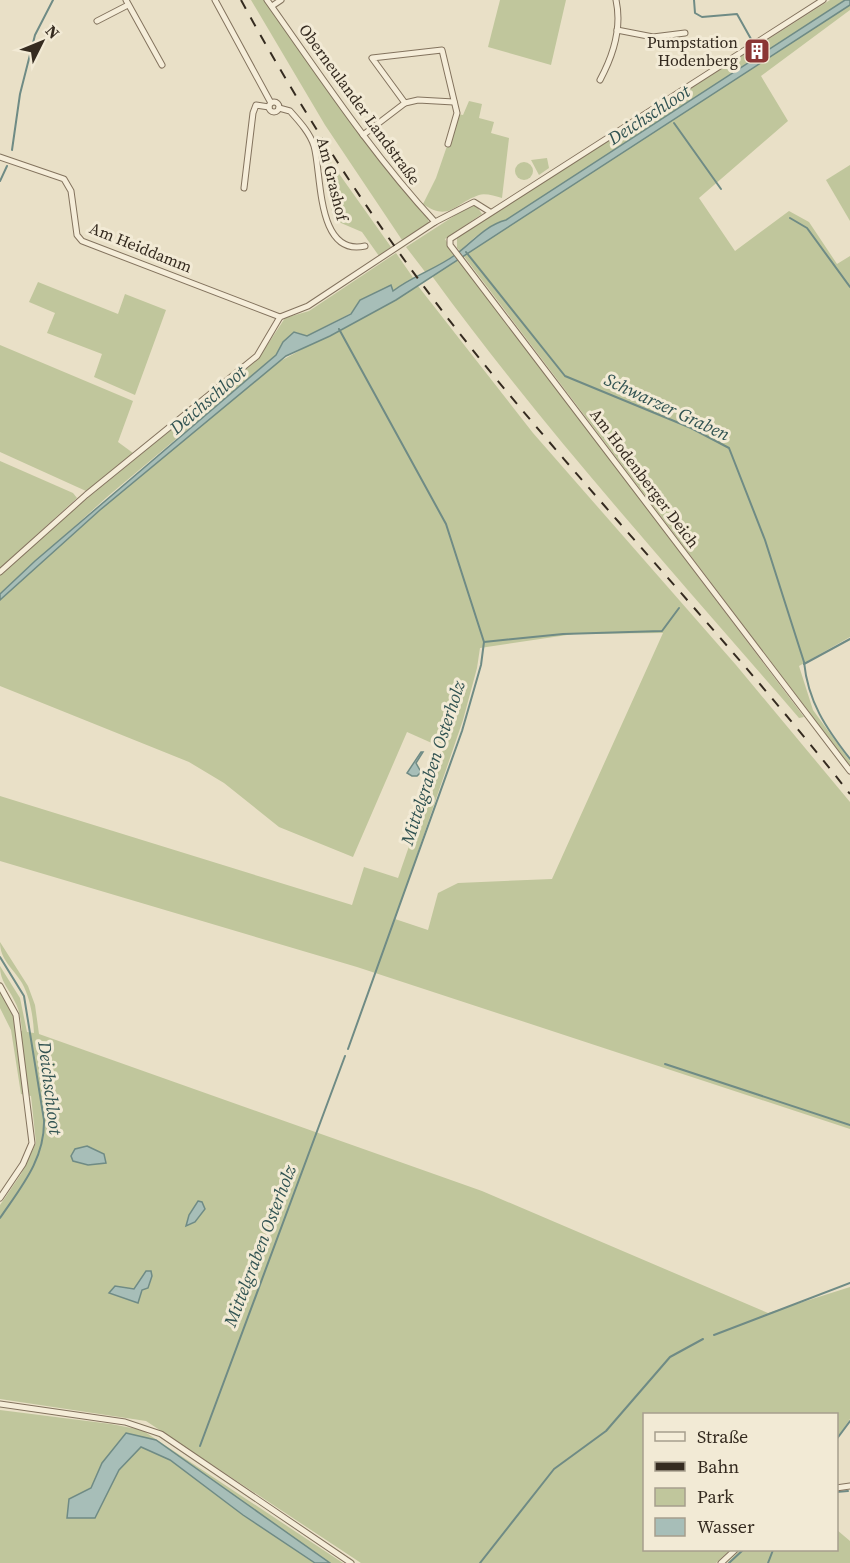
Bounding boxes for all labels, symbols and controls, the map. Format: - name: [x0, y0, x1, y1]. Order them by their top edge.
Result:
- north arrow: [12, 12, 72, 72]
- street label: Oberneulander Landstraße: [294, 19, 426, 189]
- text: N: [41, 20, 65, 44]
- place label: Pumpstation Hodenberg: [647, 31, 738, 71]
- building icon: Pumpstation Hodenberg: [742, 36, 772, 66]
- water label: Deichschloot: [602, 78, 696, 151]
- street label: Am Grashof: [312, 135, 354, 224]
- street label: Am Heiddamm: [86, 216, 196, 278]
- water label: Deichschloot: [163, 359, 252, 440]
- water label: Schwarzer Graben: [601, 367, 734, 447]
- street label: Am Hodenberger Deich: [585, 404, 705, 552]
- water label: Mittelgraben Osterholz: [394, 677, 471, 849]
- water label: Deichschloot: [32, 1039, 69, 1137]
- water label: Mittelgraben Osterholz: [217, 1161, 302, 1331]
- legend: [643, 1413, 838, 1551]
- text: Straße: [697, 1424, 748, 1449]
- text: Bahn: [697, 1454, 739, 1479]
- text: Park: [697, 1484, 734, 1509]
- text: Wasser: [697, 1514, 755, 1539]

